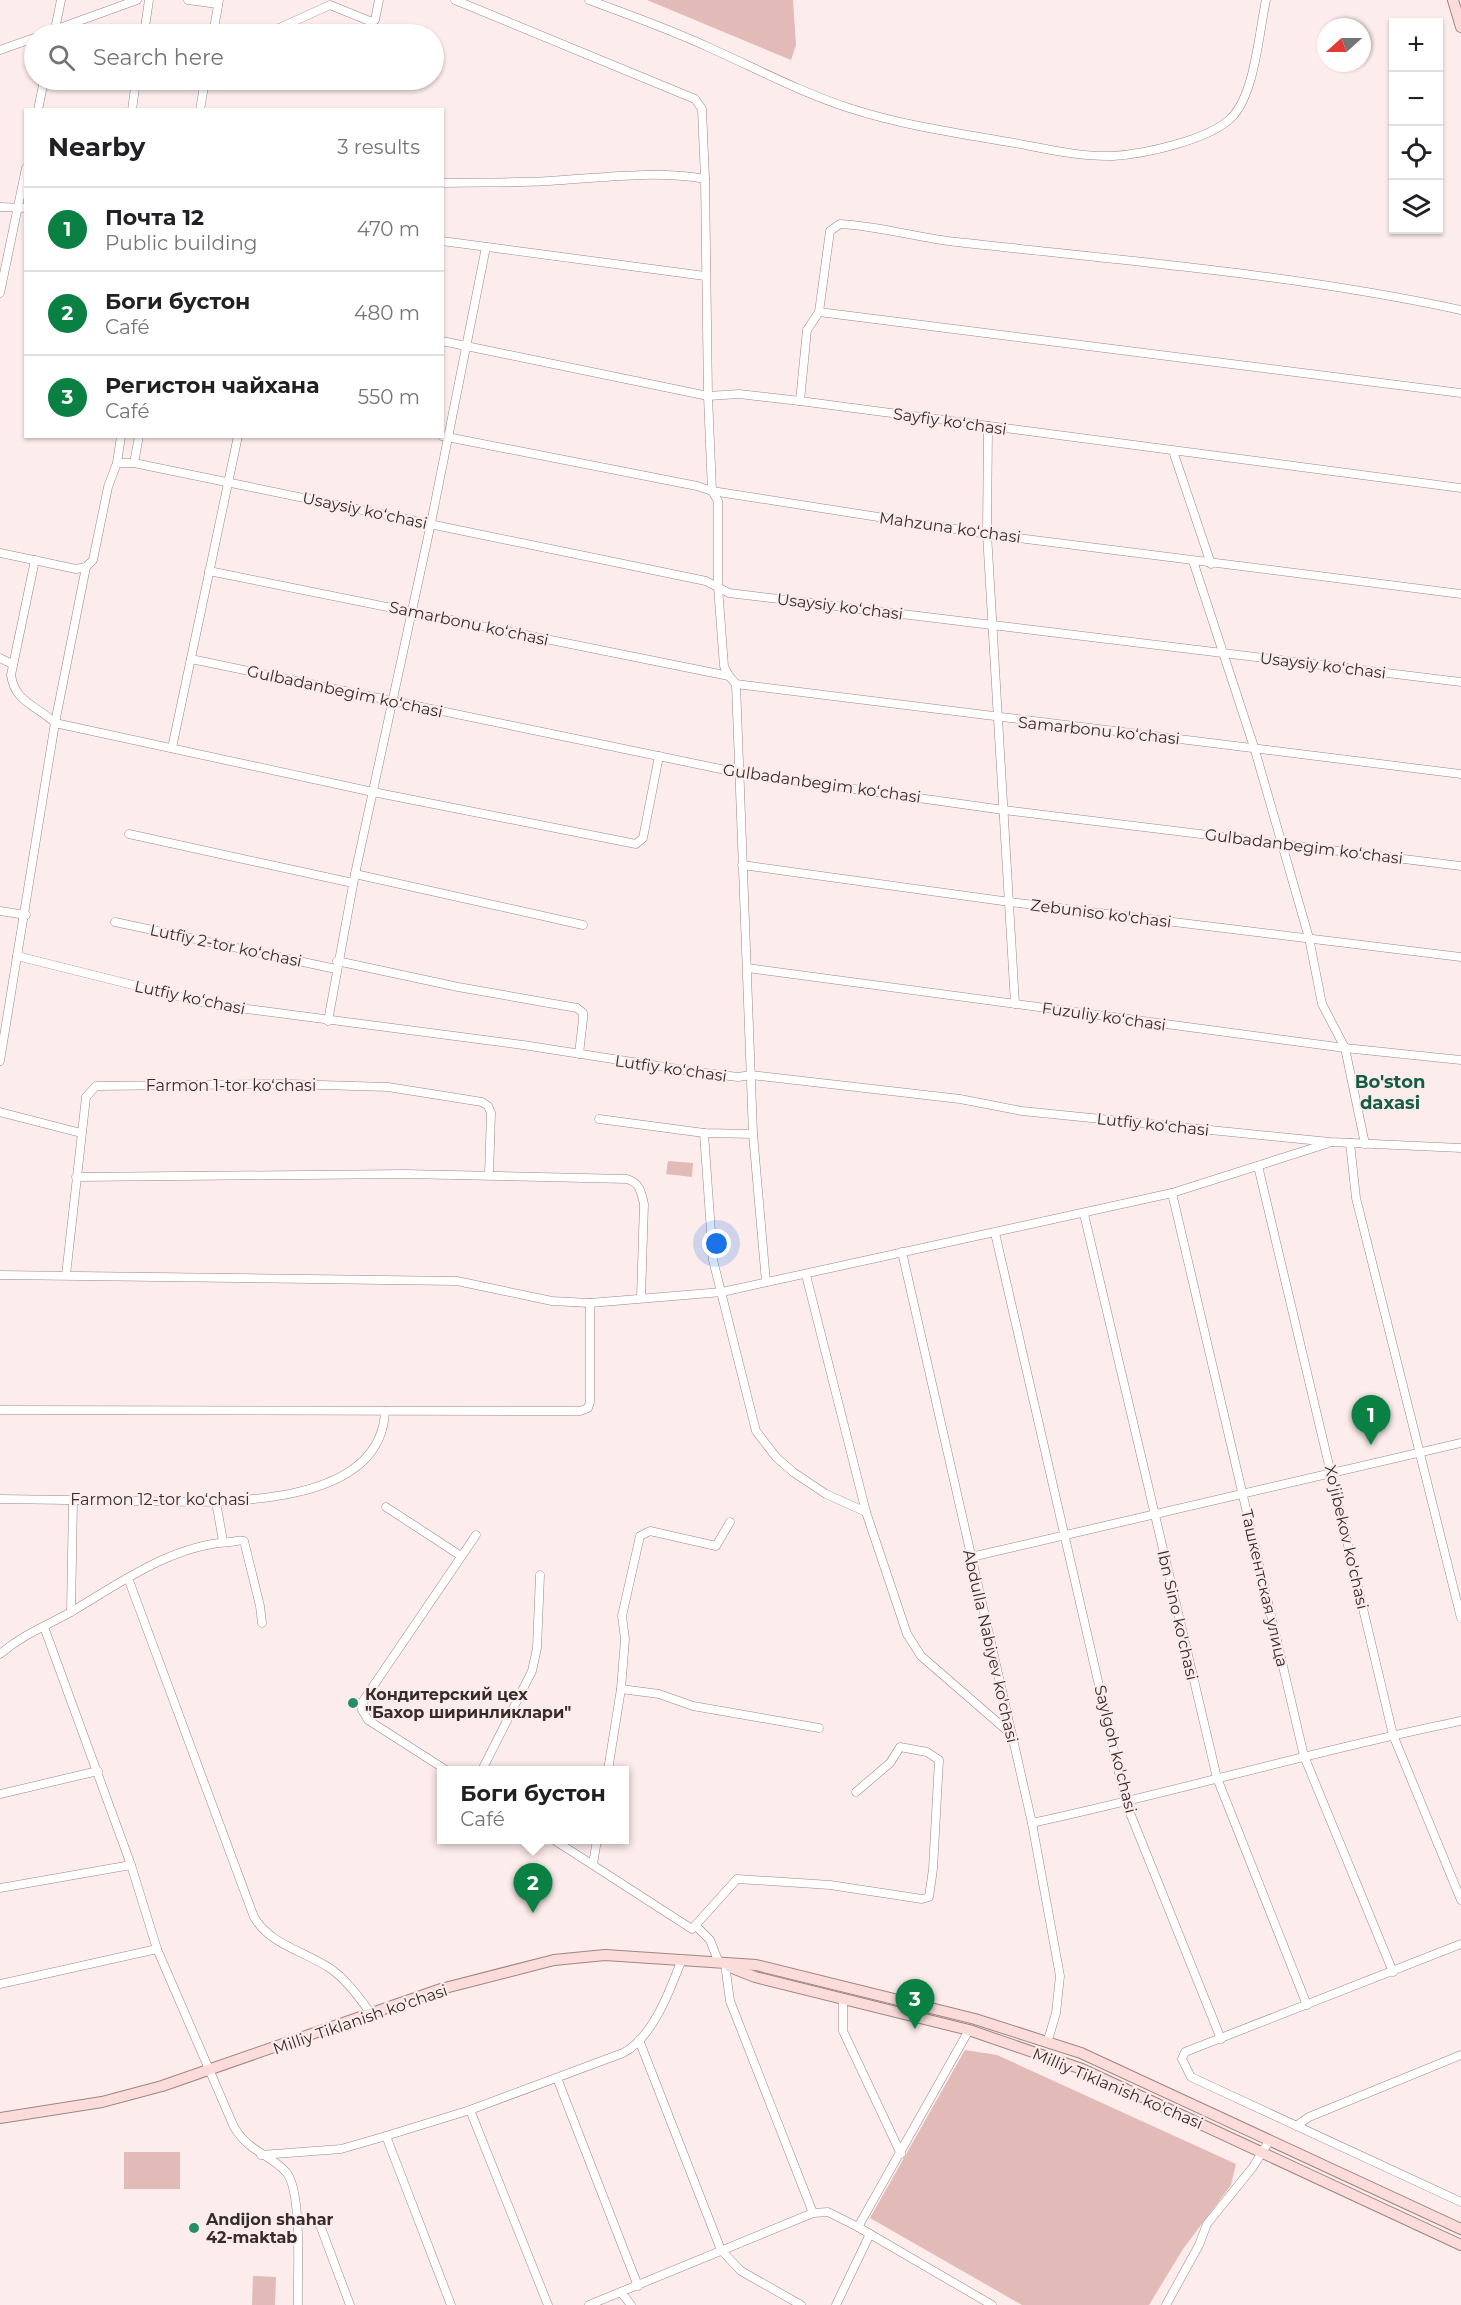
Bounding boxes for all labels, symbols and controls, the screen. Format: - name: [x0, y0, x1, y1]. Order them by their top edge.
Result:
- north arrow: [1317, 18, 1371, 72]
- map controls: [1389, 18, 1443, 234]
- button: +: [1389, 18, 1443, 72]
- search box: [24, 24, 444, 90]
- icon: search: [45, 41, 78, 74]
- text: Search here: [93, 44, 224, 71]
- button: −: [1389, 72, 1443, 126]
- button: locate: [1389, 126, 1443, 180]
- text: Nearby: [48, 131, 145, 163]
- text: 3 results: [337, 135, 420, 159]
- button: layers: [1389, 180, 1443, 234]
- text: Почта 12: [105, 204, 204, 231]
- text: 1: [64, 217, 71, 241]
- text: 470 m: [357, 217, 420, 241]
- text: Public building: [105, 231, 258, 255]
- text: Боги бустон: [105, 288, 250, 315]
- text: 2: [62, 301, 73, 325]
- text: 480 m: [354, 301, 420, 325]
- text: Café: [105, 315, 150, 339]
- text: Регистон чайхана: [105, 372, 319, 399]
- text: 3: [62, 385, 73, 409]
- text: 550 m: [358, 385, 420, 409]
- text: Café: [105, 399, 150, 423]
- street label: Sayfiy koʻchasi: [892, 404, 1008, 439]
- street label: Usaysiy koʻchasi: [301, 488, 429, 533]
- street label: Mahzuna koʻchasi: [878, 508, 1022, 547]
- street label: Usaysiy koʻchasi: [776, 589, 904, 624]
- street label: Samarbonu koʻchasi: [387, 597, 550, 650]
- street label: Usaysiy koʻchasi: [1259, 648, 1387, 683]
- street label: Gulbadanbegim koʻchasi: [245, 661, 445, 722]
- street label: Samarbonu koʻchasi: [1017, 713, 1181, 748]
- street label: Gulbadanbegim koʻchasi: [722, 760, 922, 807]
- street label: Gulbadanbegim koʻchasi: [1204, 825, 1404, 868]
- street label: Zebuniso ko'chasi: [1029, 895, 1173, 932]
- street label: Lutfiy 2-tor koʻchasi: [148, 920, 304, 971]
- street label: Lutfiy koʻchasi: [133, 976, 247, 1019]
- street label: Fuzuliy koʻchasi: [1041, 998, 1167, 1035]
- street label: Lutfiy koʻchasi: [614, 1051, 728, 1086]
- district label: Bo'ston daxasi: [1355, 1071, 1425, 1114]
- street label: Farmon 1-tor koʻchasi: [146, 1076, 316, 1095]
- street label: Lutfiy koʻchasi: [1096, 1109, 1210, 1140]
- your location: [702, 1229, 731, 1258]
- pin: 1: [1352, 1396, 1390, 1445]
- street label: Xo'jibekov ko'chasi: [1321, 1463, 1372, 1611]
- street label: Farmon 12-tor koʻchasi: [70, 1490, 250, 1509]
- street label: Ташкентская улица: [1237, 1507, 1292, 1669]
- street label: Abdulla Nabiyev ko'chasi: [959, 1548, 1022, 1745]
- street label: Ibn Sino ko'chasi: [1153, 1548, 1202, 1682]
- street label: Saylgoh ko'chasi: [1090, 1683, 1141, 1815]
- place label: Кондитерский цех "Бахор ширинликлари": [365, 1685, 571, 1722]
- marker: Кондитерский цех "Бахор ширинликлари": [346, 1696, 360, 1710]
- popup: [437, 1766, 629, 1844]
- text: Боги бустон: [460, 1780, 606, 1807]
- text: Café: [460, 1807, 505, 1831]
- pin: 2: [514, 1864, 552, 1913]
- pin: 3: [896, 1980, 934, 2029]
- street label: Milliy Tiklanish ko'chasi: [270, 1981, 450, 2058]
- street label: Milliy Tiklanish ko'chasi: [1030, 2044, 1206, 2133]
- place label: Andijon shahar 42-maktab: [205, 2210, 334, 2247]
- marker: Andijon shahar 42-maktab: [187, 2221, 201, 2235]

